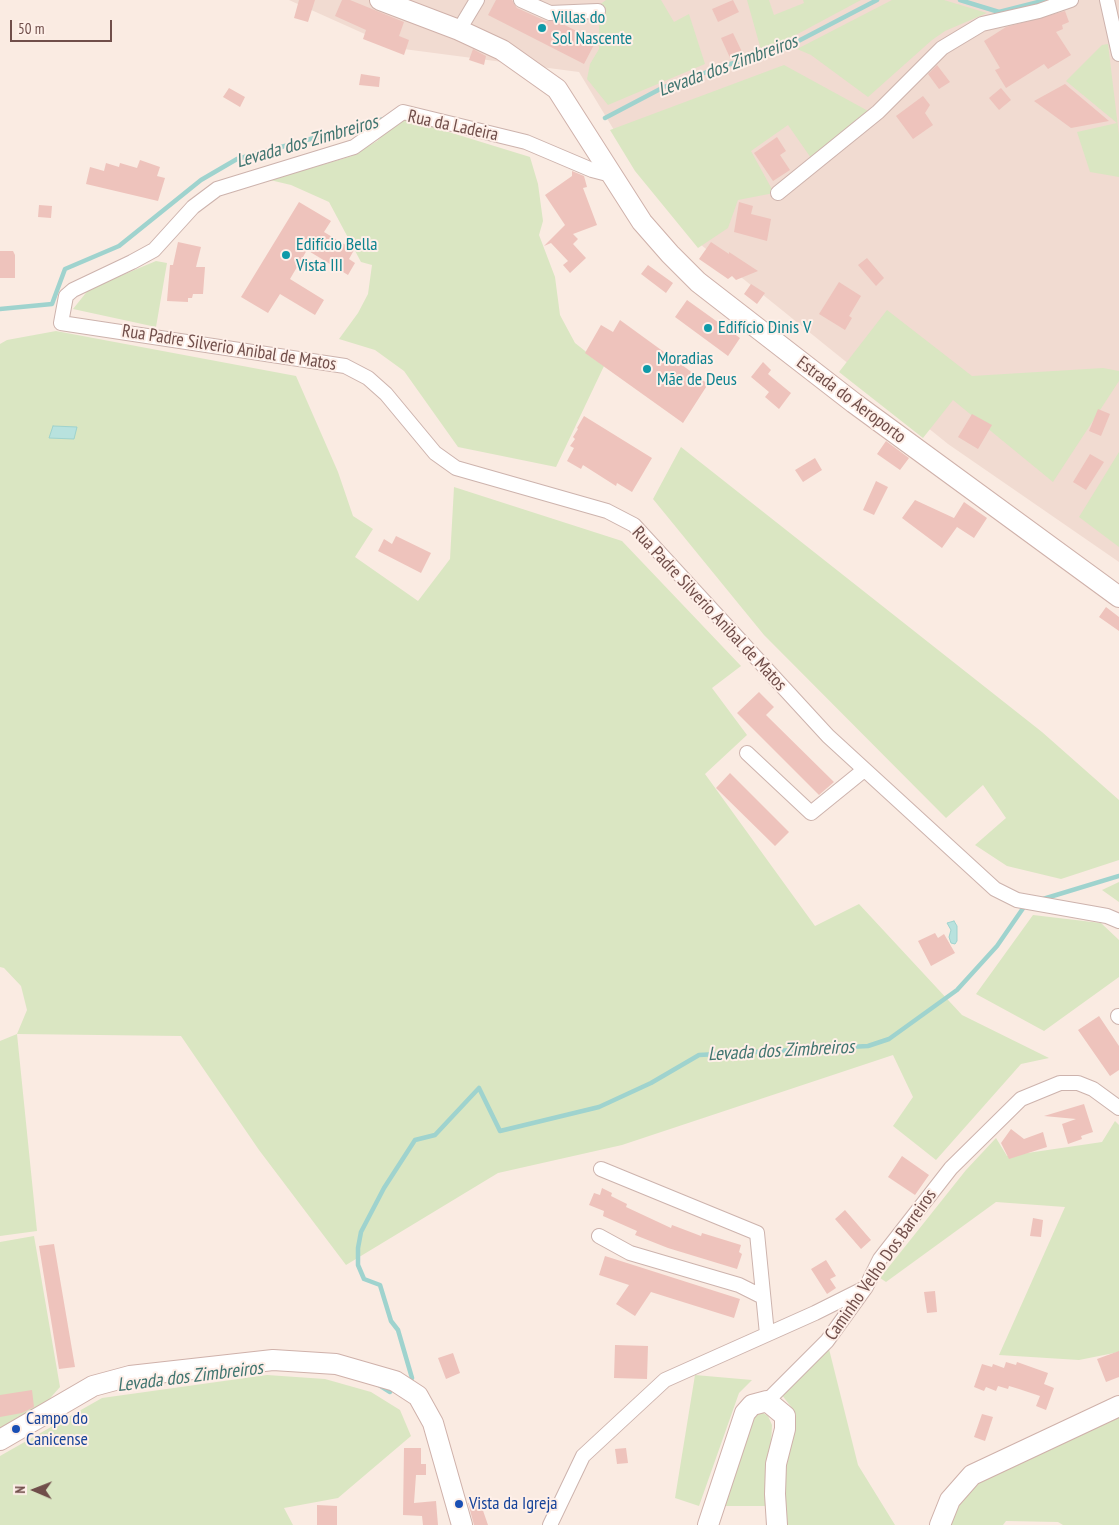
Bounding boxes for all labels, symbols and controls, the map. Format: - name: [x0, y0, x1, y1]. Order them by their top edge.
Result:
- place label: Villas do Sol Nascente: [552, 7, 632, 50]
- scale bar: [12, 10, 115, 42]
- text: 50 m: [18, 19, 44, 38]
- marker: Villas do Sol Nascente: [536, 22, 548, 34]
- water label: Levada dos Zimbreiros: [655, 30, 801, 102]
- street label: Rua da Ladeira: [406, 106, 500, 146]
- water label: Levada dos Zimbreiros: [234, 111, 380, 173]
- place label: Edifício Bella Vista III: [296, 234, 377, 276]
- marker: Edifício Bella Vista III: [280, 249, 292, 261]
- place label: Edifício Dinis V: [718, 317, 811, 339]
- street label: Rua Padre Silverio Anibal de Matos: [120, 320, 338, 376]
- marker: Edifício Dinis V: [702, 322, 714, 334]
- place label: Moradias Mãe de Deus: [657, 348, 737, 390]
- street label: Estrada do Aeroporto: [792, 352, 910, 448]
- marker: Moradias Mãe de Deus: [641, 363, 653, 375]
- street label: Rua Padre Silverio Anibal de Matos: [627, 522, 791, 696]
- water label: Levada dos Zimbreiros: [707, 1036, 855, 1066]
- street label: Caminho Velho Dos Barreiros: [821, 1185, 941, 1345]
- water label: Levada dos Zimbreiros: [116, 1357, 264, 1397]
- place label: Campo do Canicense: [26, 1408, 88, 1450]
- marker: Campo do Canicense: [10, 1423, 22, 1435]
- north arrow: [10, 1465, 60, 1515]
- text: N: [11, 1486, 29, 1494]
- place label: Vista da Igreja: [469, 1493, 558, 1515]
- marker: Vista da Igreja: [453, 1498, 465, 1510]

